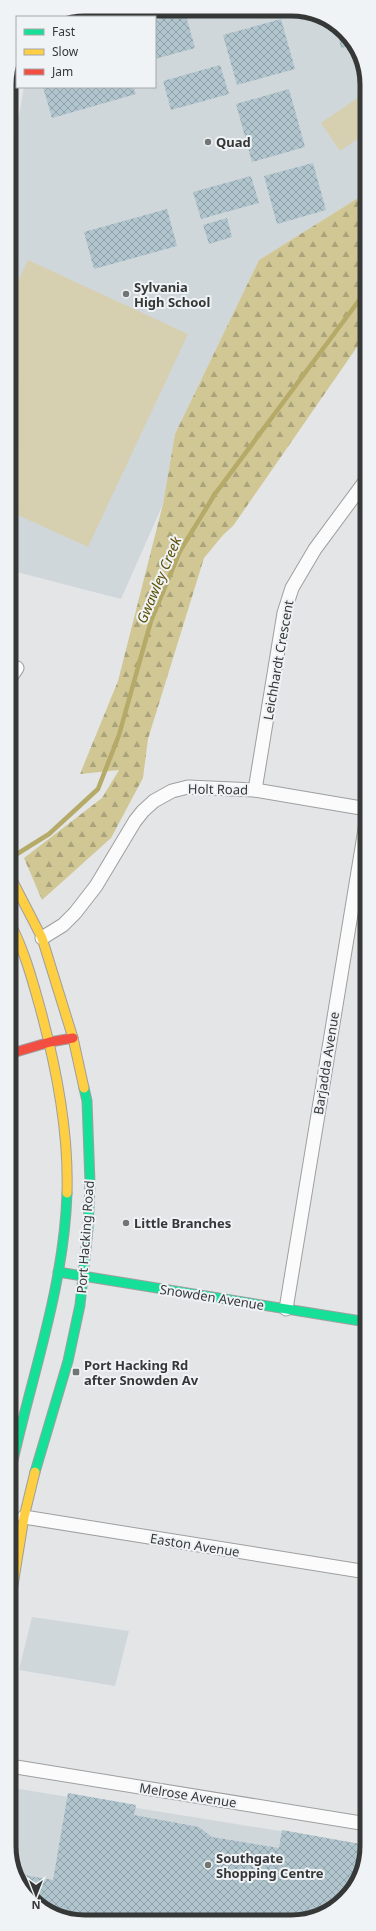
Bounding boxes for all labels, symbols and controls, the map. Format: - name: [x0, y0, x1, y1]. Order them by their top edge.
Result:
- legend: [16, 16, 156, 88]
- text: Fast: [52, 23, 76, 40]
- text: Slow: [52, 43, 79, 60]
- text: Jam: [51, 63, 73, 80]
- place label: Quad: [216, 133, 251, 151]
- marker: Quad: [203, 137, 213, 147]
- place label: Sylvania High School: [134, 278, 210, 311]
- marker: Sylvania High School: [121, 289, 131, 299]
- water label: Gwawley Creek: [132, 532, 186, 626]
- street label: Leichhardt Crescent: [259, 598, 297, 721]
- street label: Holt Road: [188, 779, 248, 799]
- street label: Barjadda Avenue: [309, 1010, 343, 1116]
- street label: Port Hacking Road: [72, 1180, 98, 1294]
- place label: Little Branches: [134, 1214, 231, 1232]
- marker: Little Branches: [121, 1218, 131, 1228]
- street label: Snowden Avenue: [159, 1280, 265, 1314]
- place label: Port Hacking Rd after Snowden Av: [84, 1356, 199, 1389]
- marker: Port Hacking Rd after Snowden Av: [71, 1367, 81, 1377]
- street label: Easton Avenue: [149, 1529, 241, 1561]
- street label: Melrose Avenue: [138, 1778, 238, 1812]
- place label: Southgate Shopping Centre: [216, 1849, 324, 1882]
- marker: Southgate Shopping Centre: [203, 1860, 213, 1870]
- north arrow: [16, 1875, 56, 1915]
- text: N: [32, 1898, 40, 1913]

